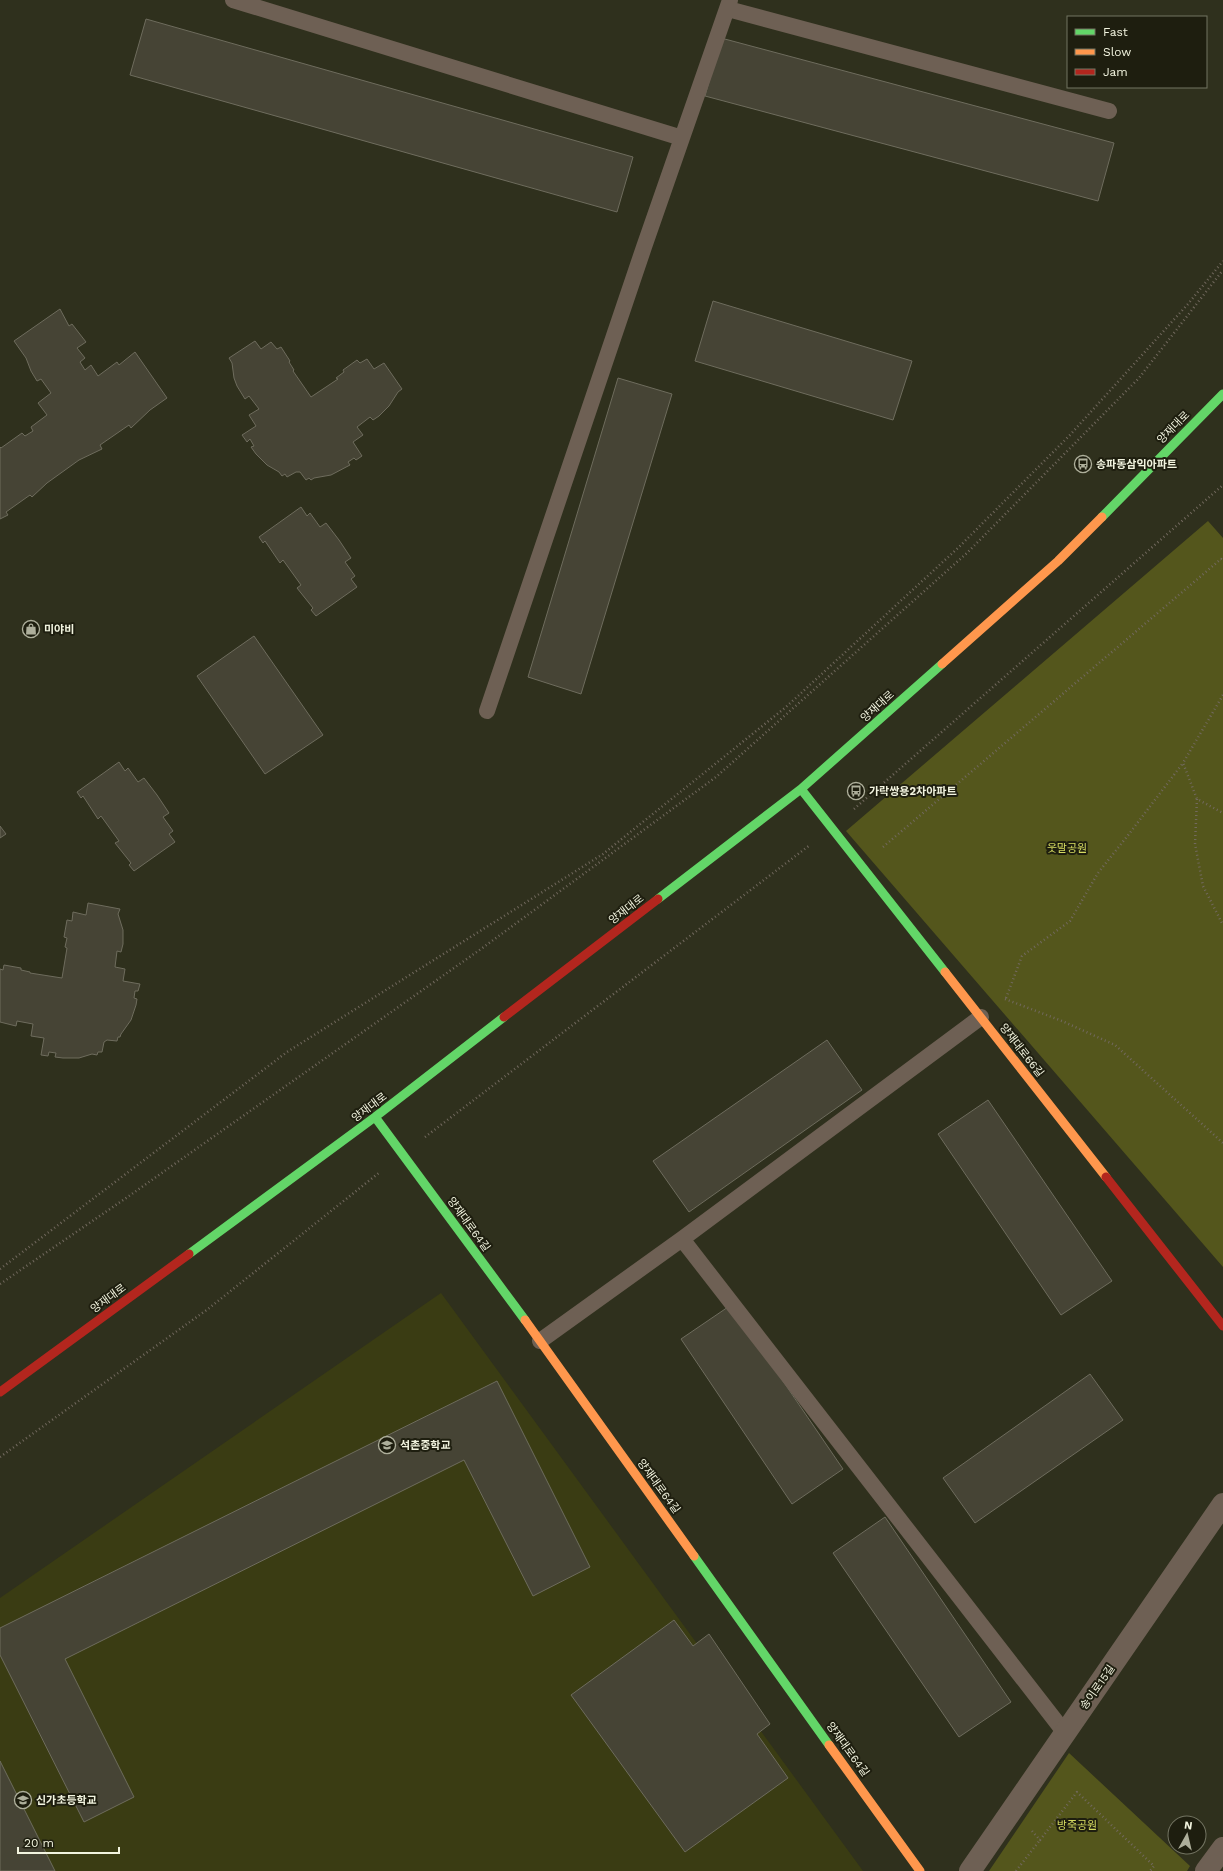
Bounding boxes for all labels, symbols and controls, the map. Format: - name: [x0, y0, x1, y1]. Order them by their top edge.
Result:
- legend: [1067, 16, 1207, 88]
- text: Fast: [1103, 25, 1128, 39]
- text: Slow: [1103, 45, 1131, 59]
- text: Jam: [1103, 65, 1128, 79]
- street label: 양재대로: [1154, 408, 1192, 446]
- bus stop icon: 송파동삼익아파트: [1073, 454, 1093, 474]
- place label: 송파동삼익아파트: [1096, 458, 1177, 471]
- shop icon: 미야비: [21, 619, 41, 639]
- place label: 미야비: [44, 623, 74, 636]
- street label: 양재대로: [858, 688, 897, 725]
- bus stop icon: 가락쌍용2차아파트: [846, 781, 866, 801]
- place label: 가락쌍용2차아파트: [869, 785, 957, 798]
- park label: 웃말공원: [1047, 842, 1087, 855]
- street label: 양재대로: [606, 892, 646, 927]
- street label: 양재대로66길: [997, 1021, 1046, 1080]
- street label: 양재대로: [349, 1090, 389, 1125]
- street label: 양재대로64길: [445, 1195, 493, 1254]
- street label: 양재대로: [88, 1281, 128, 1316]
- school or university icon: 석촌중학교: [377, 1435, 397, 1455]
- place label: 석촌중학교: [400, 1439, 451, 1452]
- street label: 양재대로64길: [635, 1457, 683, 1516]
- street label: 송이로15길: [1077, 1663, 1117, 1712]
- street label: 양재대로64길: [824, 1720, 872, 1779]
- school or university icon: 신가초등학교: [13, 1790, 33, 1810]
- place label: 신가초등학교: [36, 1794, 97, 1807]
- north arrow: [1167, 1815, 1207, 1855]
- park label: 방죽공원: [1057, 1819, 1097, 1832]
- text: N: [1183, 1819, 1193, 1833]
- scale bar: [18, 1829, 119, 1855]
- text: 20 m: [24, 1836, 54, 1850]

